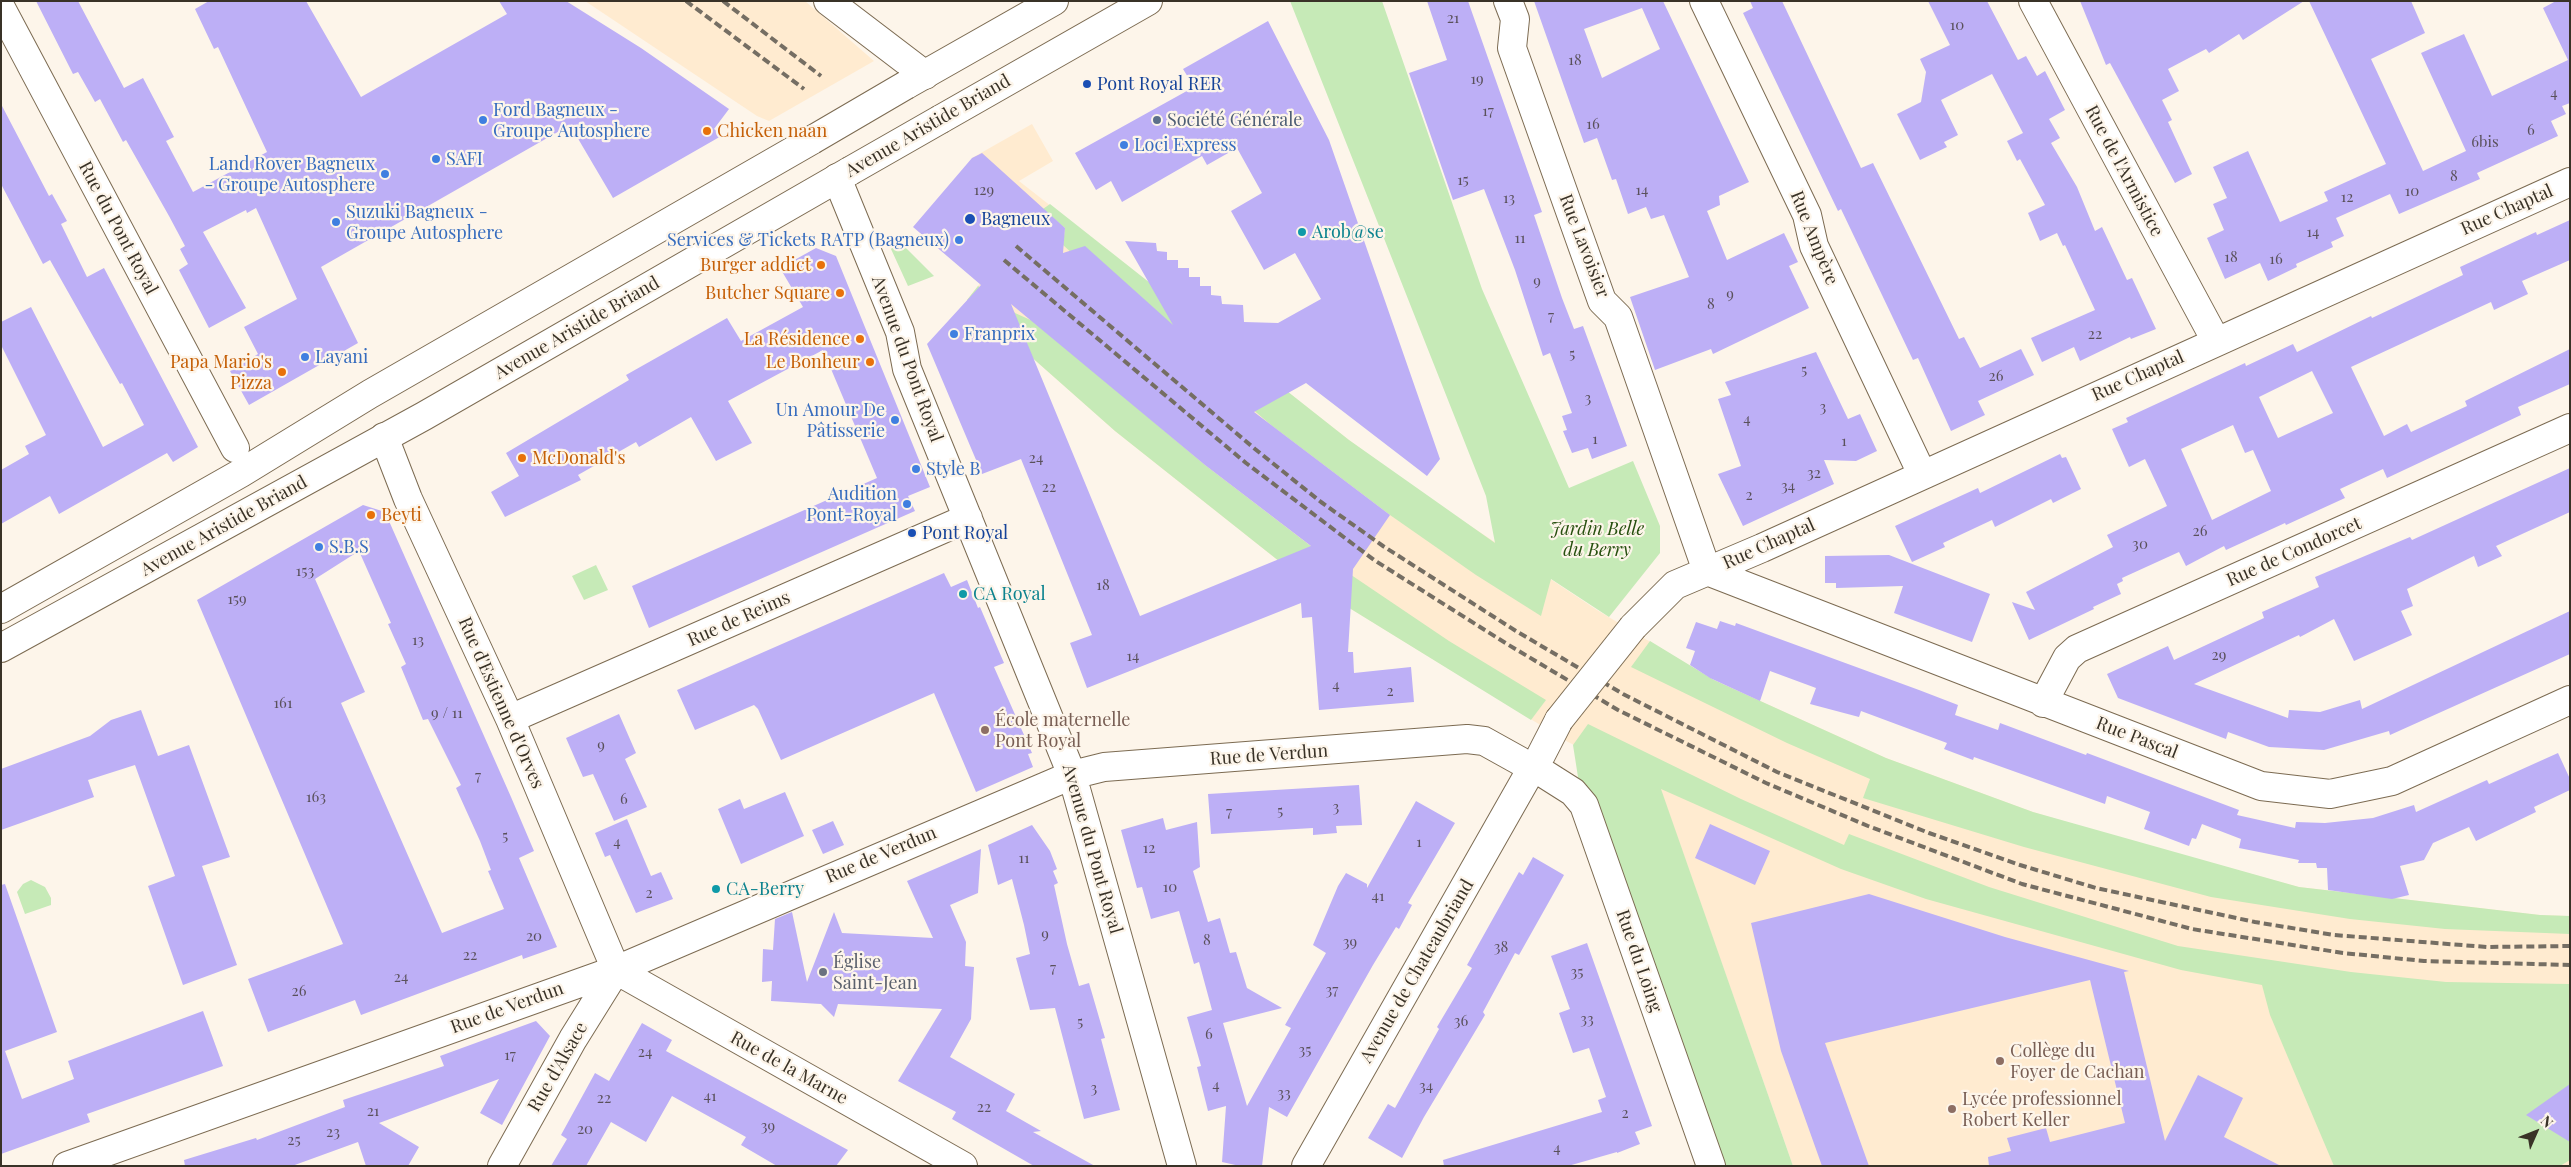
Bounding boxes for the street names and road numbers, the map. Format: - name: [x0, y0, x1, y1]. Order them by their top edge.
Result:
- street label: Avenue Aristide Briand: [842, 70, 1014, 182]
- street label: Rue de l'Armistice: [2080, 102, 2168, 240]
- street label: Rue du Pont Royal: [74, 158, 162, 298]
- street label: Rue Chaptal: [2458, 180, 2556, 240]
- street label: Rue Ampère: [1785, 188, 1843, 288]
- street label: Rue Lavoisier: [1554, 191, 1614, 301]
- street label: Avenue Aristide Briand: [491, 272, 663, 384]
- street label: Avenue du Pont Royal: [867, 273, 947, 445]
- street label: Rue Chaptal: [2089, 346, 2187, 406]
- street label: Avenue Aristide Briand: [137, 471, 311, 581]
- street label: Rue de Condorcet: [2223, 513, 2365, 591]
- street label: Rue Chaptal: [1720, 514, 1818, 574]
- street label: Rue de Reims: [684, 587, 794, 651]
- street label: Rue d'Estienne d'Orves: [453, 614, 549, 792]
- street label: Rue Pascal: [2093, 713, 2181, 763]
- street label: Rue de Verdun: [1209, 740, 1329, 770]
- street label: Avenue du Pont Royal: [1057, 762, 1127, 936]
- street label: Rue de Verdun: [822, 822, 940, 888]
- street label: Avenue de Chateaubriand: [1356, 875, 1478, 1067]
- street label: Rue du Loing: [1611, 907, 1667, 1015]
- street label: Rue de Verdun: [448, 978, 566, 1038]
- street label: Rue d'Alsace: [524, 1018, 592, 1116]
- street label: Rue de la Marne: [727, 1027, 851, 1109]

